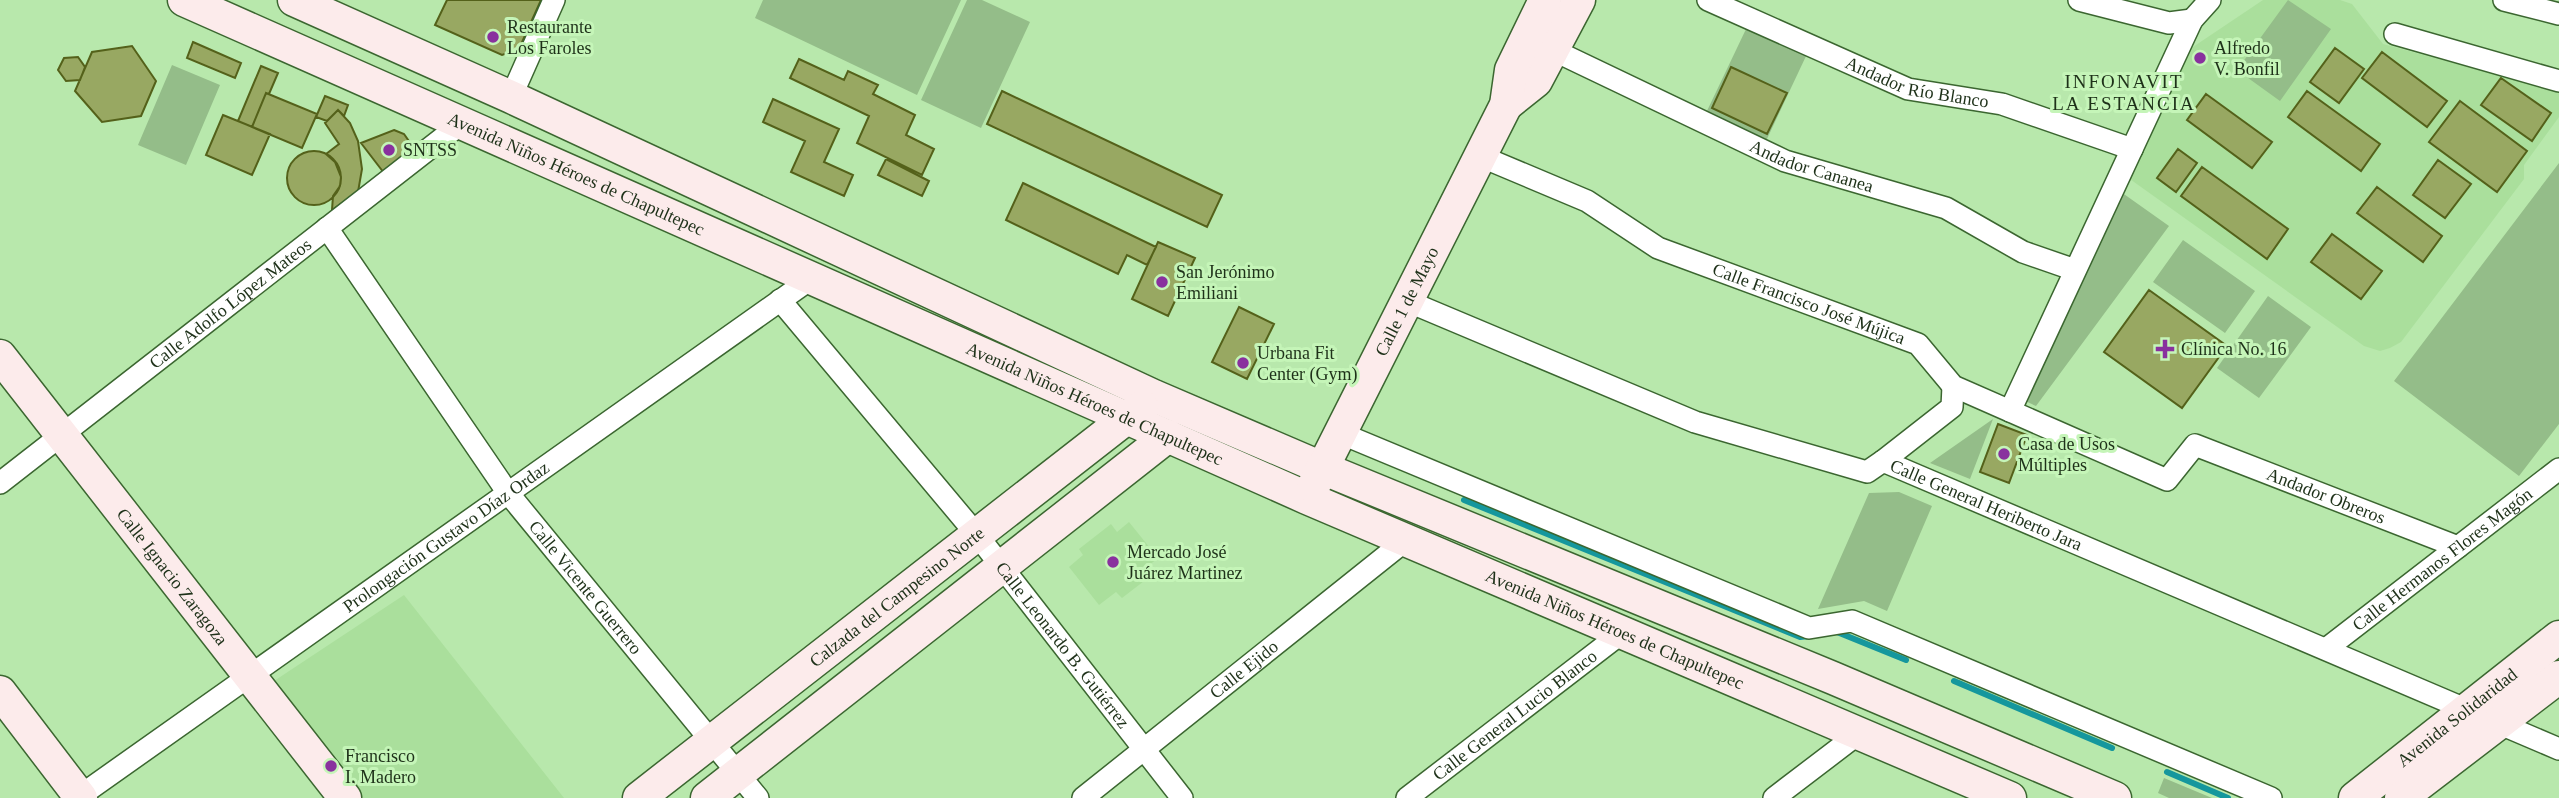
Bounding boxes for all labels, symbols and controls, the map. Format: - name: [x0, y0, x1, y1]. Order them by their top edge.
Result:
- place label: Restaurante Los Faroles: [507, 17, 592, 58]
- marker: Restaurante Los Faroles: [485, 29, 501, 45]
- place label: Alfredo V. Bonfil: [2214, 38, 2280, 79]
- marker: Alfredo V. Bonfil: [2192, 50, 2208, 66]
- street label: Andador Río Blanco: [1842, 52, 1990, 112]
- district label: INFONAVIT LA ESTANCIA: [2052, 71, 2196, 114]
- street label: Avenida Niños Héroes de Chapultepec: [445, 108, 708, 240]
- street label: Andador Cananea: [1746, 136, 1876, 196]
- place label: SNTSS: [403, 140, 457, 160]
- marker: SNTSS: [381, 142, 397, 158]
- street label: Calle Adolfo López Mateos: [145, 234, 315, 373]
- street label: Calle 1 de Mayo: [1371, 243, 1443, 359]
- street label: Calle Francisco José Mújica: [1710, 259, 1908, 348]
- place label: San Jerónimo Emiliani: [1176, 262, 1275, 303]
- marker: San Jerónimo Emiliani: [1154, 274, 1170, 290]
- street label: Avenida Niños Héroes de Chapultepec: [963, 338, 1226, 469]
- marker: Clínica No. 16: [2155, 339, 2175, 359]
- place label: Clínica No. 16: [2181, 339, 2287, 359]
- place label: Urbana Fit Center (Gym): [1257, 343, 1357, 385]
- marker: Urbana Fit Center (Gym): [1235, 355, 1251, 371]
- place label: Casa de Usos Múltiples: [2018, 434, 2115, 475]
- marker: Casa de Usos Múltiples: [1996, 446, 2012, 462]
- street label: Calle General Heriberto Jara: [1887, 455, 2085, 555]
- street label: Prolongación Gustavo Díaz Ordaz: [339, 457, 553, 617]
- street label: Andador Obreros: [2264, 464, 2388, 528]
- street label: Calle Hermanos Flores Magón: [2349, 483, 2536, 635]
- street label: Calle Ignacio Zaragoza: [113, 504, 232, 649]
- street label: Calle Vicente Guerrero: [525, 517, 646, 658]
- street label: Calzada del Campesino Norte: [806, 523, 988, 671]
- place label: Mercado José Juárez Martinez: [1127, 542, 1242, 583]
- marker: Mercado José Juárez Martinez: [1105, 554, 1121, 570]
- street label: Calle Leonardo B. Gutiérrez: [992, 558, 1134, 732]
- street label: Avenida Niños Héroes de Chapultepec: [1483, 565, 1747, 693]
- street label: Calle Ejido: [1206, 636, 1282, 703]
- street label: Calle General Lucio Blanco: [1429, 646, 1601, 784]
- street label: Avenida Solidaridad: [2393, 664, 2521, 771]
- place label: Francisco I. Madero: [345, 746, 416, 787]
- marker: Francisco I. Madero: [323, 758, 339, 774]

